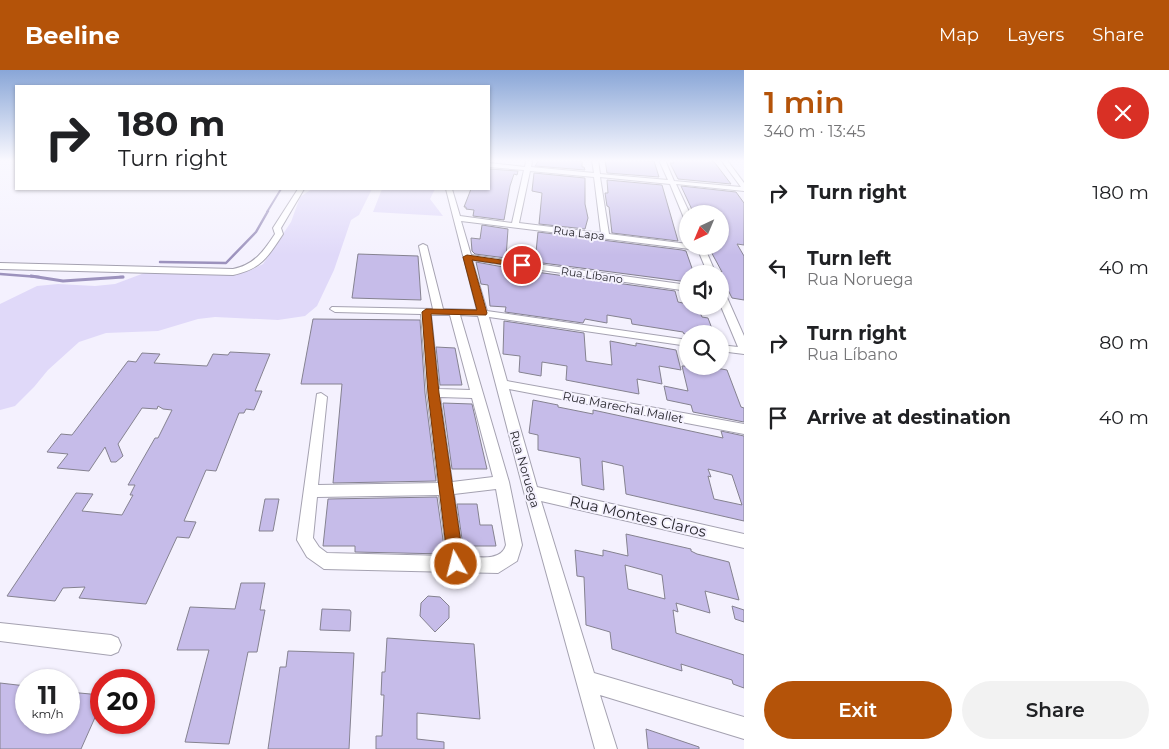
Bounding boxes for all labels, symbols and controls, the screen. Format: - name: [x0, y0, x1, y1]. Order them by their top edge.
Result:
- text: Beeline: [25, 21, 120, 50]
- text: Map: [939, 24, 979, 46]
- text: Layers: [1007, 24, 1064, 46]
- text: Share: [1092, 24, 1144, 46]
- text: 1 min: [764, 84, 845, 121]
- button: close: [1097, 87, 1149, 139]
- text: 180 m: [118, 102, 225, 145]
- icon: right: [35, 105, 100, 170]
- text: 340 m · 13:45: [764, 122, 866, 141]
- text: Turn right: [118, 145, 228, 172]
- icon: right: [764, 179, 792, 207]
- text: Turn right: [807, 181, 907, 204]
- text: 180 m: [1092, 181, 1149, 204]
- north arrow: [679, 205, 729, 255]
- map controls: [679, 205, 729, 375]
- street label: Rua Lapa: [553, 223, 605, 243]
- pin: [501, 244, 543, 286]
- text: Turn left: [807, 247, 892, 270]
- icon: arrive: [508, 251, 536, 279]
- icon: left: [764, 254, 792, 282]
- text: 40 m: [1099, 256, 1149, 279]
- street label: Rua Líbano: [560, 264, 624, 286]
- button: sound: [679, 265, 729, 315]
- text: Rua Noruega: [807, 270, 913, 289]
- text: Turn right: [807, 322, 907, 345]
- button: search: [679, 325, 729, 375]
- icon: right: [764, 329, 792, 357]
- text: 80 m: [1099, 331, 1149, 354]
- text: Rua Líbano: [807, 345, 898, 364]
- street label: Rua Marechal Mallet: [561, 388, 685, 426]
- icon: arrive: [764, 404, 792, 432]
- text: Arrive at destination: [807, 406, 1011, 429]
- text: 40 m: [1099, 406, 1149, 429]
- street label: Rua Noruega: [507, 429, 543, 509]
- street label: Rua Montes Claros: [568, 491, 708, 541]
- position arrow: [429, 537, 481, 589]
- speed limit sign: 20: [90, 669, 155, 734]
- text: 11: [38, 680, 57, 710]
- button: Exit: [764, 681, 952, 739]
- button: Share: [962, 681, 1149, 739]
- text: km/h: [31, 706, 64, 721]

